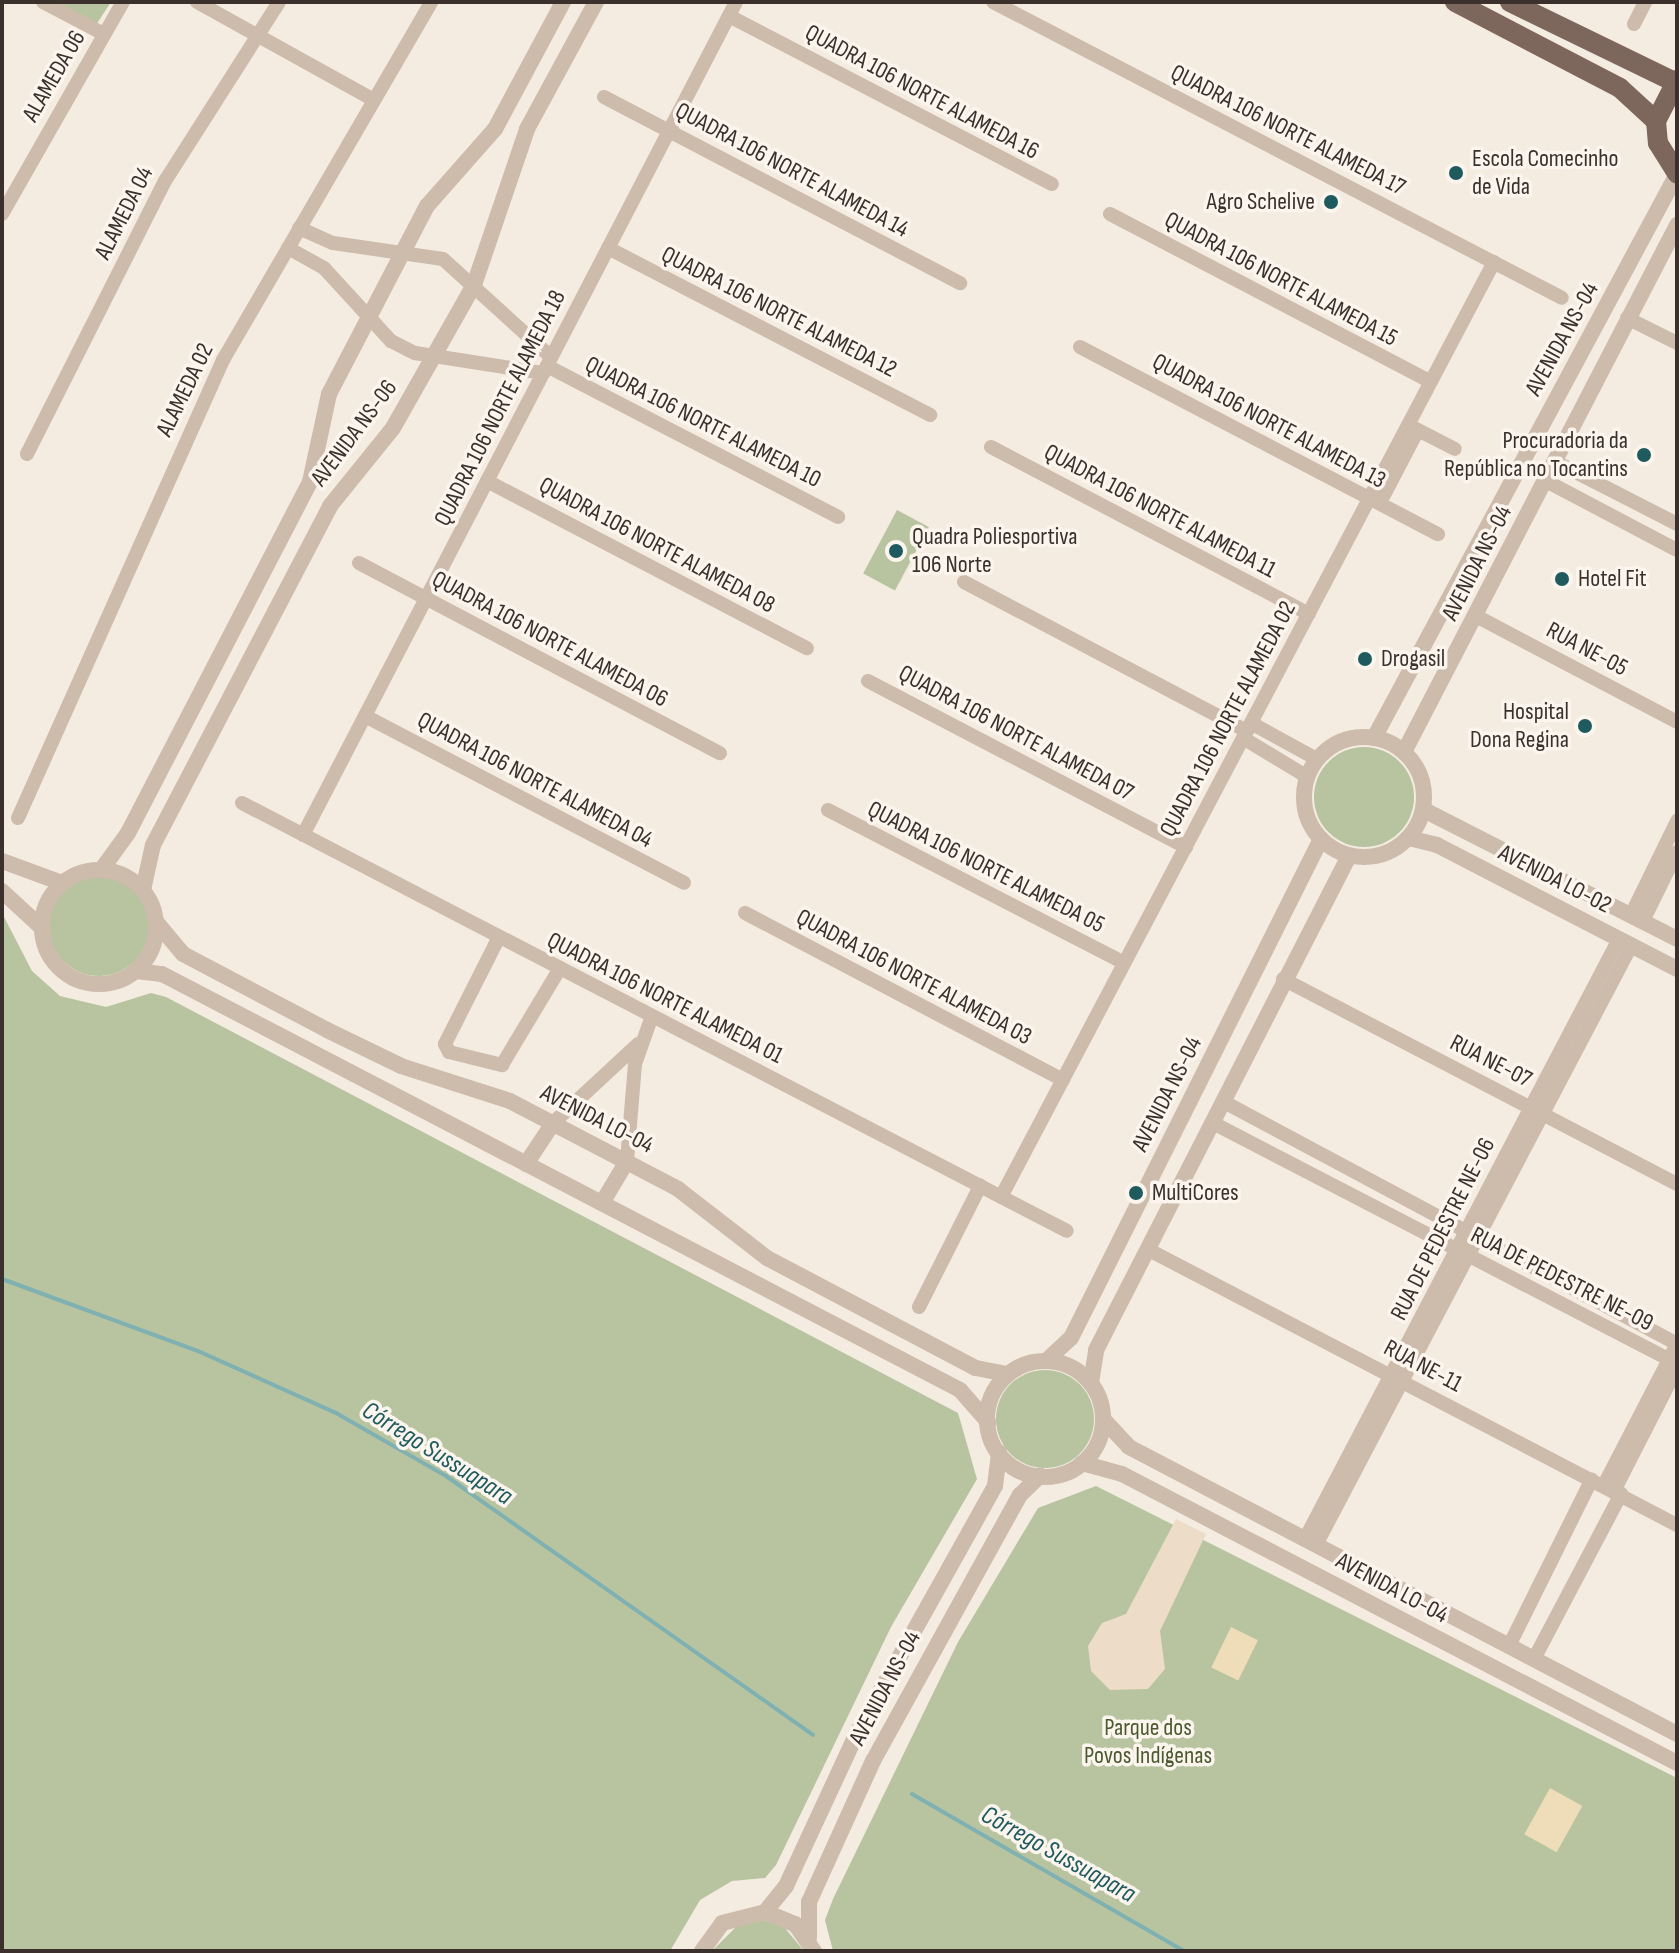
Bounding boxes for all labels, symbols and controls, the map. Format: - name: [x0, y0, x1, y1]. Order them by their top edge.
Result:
- street label: QUADRA 106 NORTE ALAMEDA 16: [800, 18, 1044, 166]
- street label: ALAMEDA 06: [16, 25, 92, 127]
- street label: QUADRA 106 NORTE ALAMEDA 17: [1166, 58, 1410, 202]
- street label: QUADRA 106 NORTE ALAMEDA 14: [670, 96, 914, 244]
- place label: Escola Comecinho de Vida: [1472, 145, 1618, 201]
- street label: ALAMEDA 04: [88, 162, 160, 264]
- marker: Escola Comecinho de Vida: [1447, 164, 1465, 182]
- place label: Agro Schelive: [1207, 188, 1315, 216]
- marker: Agro Schelive: [1322, 193, 1340, 211]
- street label: QUADRA 106 NORTE ALAMEDA 15: [1160, 205, 1402, 353]
- street label: QUADRA 106 NORTE ALAMEDA 12: [657, 240, 901, 384]
- street label: AVENIDA NS-04: [1519, 277, 1605, 401]
- street label: QUADRA 106 NORTE ALAMEDA 18: [428, 285, 572, 531]
- street label: ALAMEDA 02: [150, 339, 220, 441]
- street label: QUADRA 106 NORTE ALAMEDA 13: [1147, 347, 1391, 495]
- street label: QUADRA 106 NORTE ALAMEDA 10: [580, 350, 826, 494]
- street label: AVENIDA NS-06: [305, 374, 403, 492]
- place label: Procuradoria da República no Tocantins: [1444, 427, 1628, 483]
- street label: QUADRA 106 NORTE ALAMEDA 11: [1039, 438, 1281, 584]
- marker: Procuradoria da República no Tocantins: [1635, 446, 1653, 464]
- street label: QUADRA 106 NORTE ALAMEDA 08: [534, 471, 780, 619]
- street label: AVENIDA NS-04: [1436, 501, 1518, 625]
- place label: Quadra Poliesportiva 106 Norte: [912, 523, 1077, 579]
- marker: Quadra Poliesportiva 106 Norte: [887, 542, 905, 560]
- street label: QUADRA 106 NORTE ALAMEDA 06: [427, 565, 673, 713]
- place label: Hotel Fit: [1578, 565, 1646, 593]
- marker: Hotel Fit: [1553, 570, 1571, 588]
- street label: QUADRA 106 NORTE ALAMEDA 02: [1154, 596, 1302, 842]
- street label: RUA NE-05: [1541, 616, 1633, 682]
- place label: Drogasil: [1381, 645, 1445, 673]
- marker: Drogasil: [1356, 650, 1374, 668]
- street label: QUADRA 106 NORTE ALAMEDA 07: [894, 659, 1138, 807]
- place label: Hospital Dona Regina: [1470, 698, 1569, 754]
- street label: QUADRA 106 NORTE ALAMEDA 04: [412, 706, 658, 854]
- marker: Hospital Dona Regina: [1576, 717, 1594, 735]
- street label: QUADRA 106 NORTE ALAMEDA 05: [863, 795, 1109, 939]
- street label: AVENIDA LO-02: [1494, 838, 1616, 920]
- street label: QUADRA 106 NORTE ALAMEDA 03: [791, 903, 1037, 1051]
- street label: QUADRA 106 NORTE ALAMEDA 01: [542, 926, 788, 1070]
- street label: RUA NE-07: [1445, 1028, 1537, 1094]
- street label: AVENIDA NS-04: [1126, 1032, 1208, 1156]
- street label: AVENIDA LO-04: [536, 1078, 658, 1160]
- street label: RUA DE PEDESTRE NE-06: [1385, 1133, 1501, 1325]
- place label: MultiCores: [1152, 1179, 1239, 1207]
- marker: MultiCores: [1127, 1184, 1145, 1202]
- street label: RUA DE PEDESTRE NE-09: [1466, 1221, 1658, 1337]
- street label: RUA NE-11: [1379, 1333, 1467, 1399]
- water label: Córrego Sussuapara: [356, 1395, 518, 1513]
- street label: AVENIDA LO-04: [1331, 1546, 1453, 1630]
- street label: AVENIDA NS-04: [843, 1626, 927, 1750]
- park label: Parque dos Povos Indígenas: [1084, 1714, 1212, 1770]
- water label: Córrego Sussuapara: [975, 1800, 1141, 1910]

